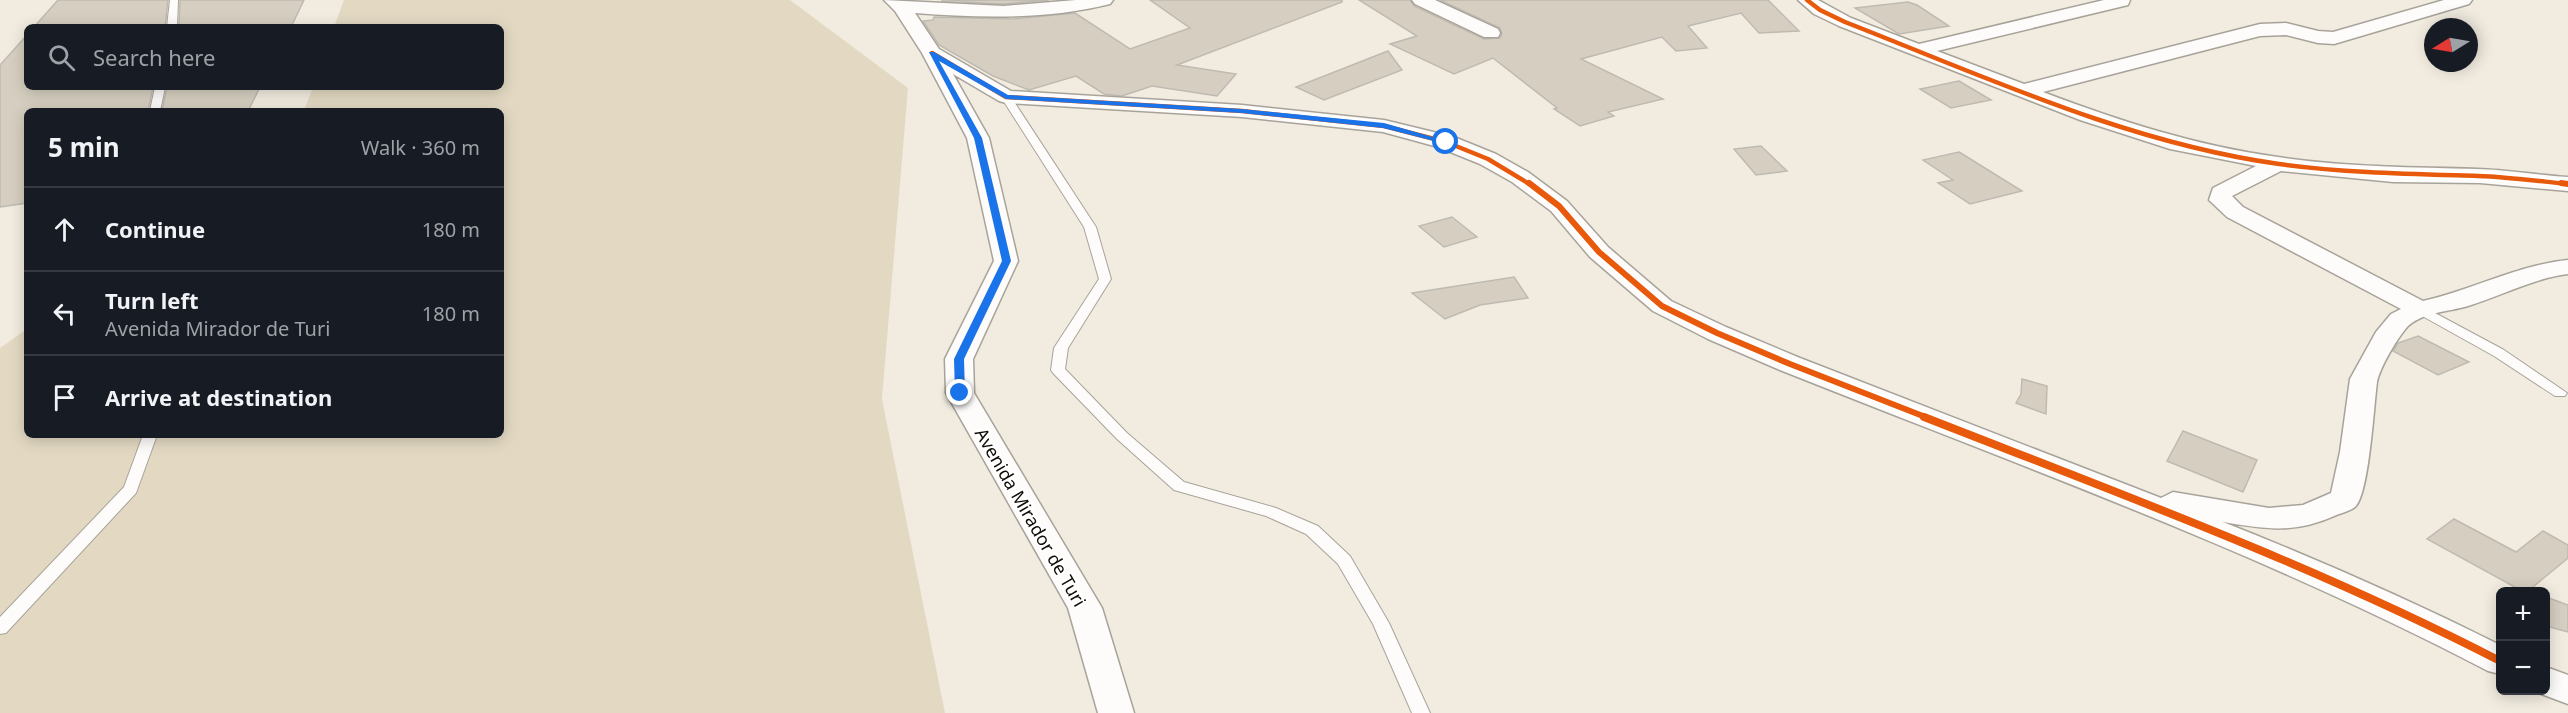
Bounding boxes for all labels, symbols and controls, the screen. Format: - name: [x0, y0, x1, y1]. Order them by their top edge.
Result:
- north arrow: [2424, 18, 2478, 72]
- search box: [24, 24, 504, 90]
- icon: search: [45, 41, 78, 74]
- text: Search here: [93, 42, 215, 72]
- route start: [1432, 128, 1458, 154]
- text: 5 min: [48, 129, 120, 165]
- text: Walk · 360 m: [361, 134, 480, 161]
- icon: ahead: [48, 213, 81, 246]
- text: Continue: [105, 214, 205, 244]
- text: 180 m: [422, 216, 480, 243]
- text: Turn left: [105, 285, 199, 315]
- icon: left: [48, 297, 81, 330]
- text: 180 m: [422, 300, 480, 327]
- text: Avenida Mirador de Turi: [105, 315, 330, 342]
- route end: [946, 379, 972, 405]
- icon: arrive: [48, 381, 81, 414]
- text: Arrive at destination: [105, 382, 332, 412]
- street label: Avenida Mirador de Turi: [970, 423, 1092, 611]
- map controls: [2496, 587, 2550, 695]
- button: +: [2496, 587, 2550, 641]
- button: −: [2496, 641, 2550, 695]

